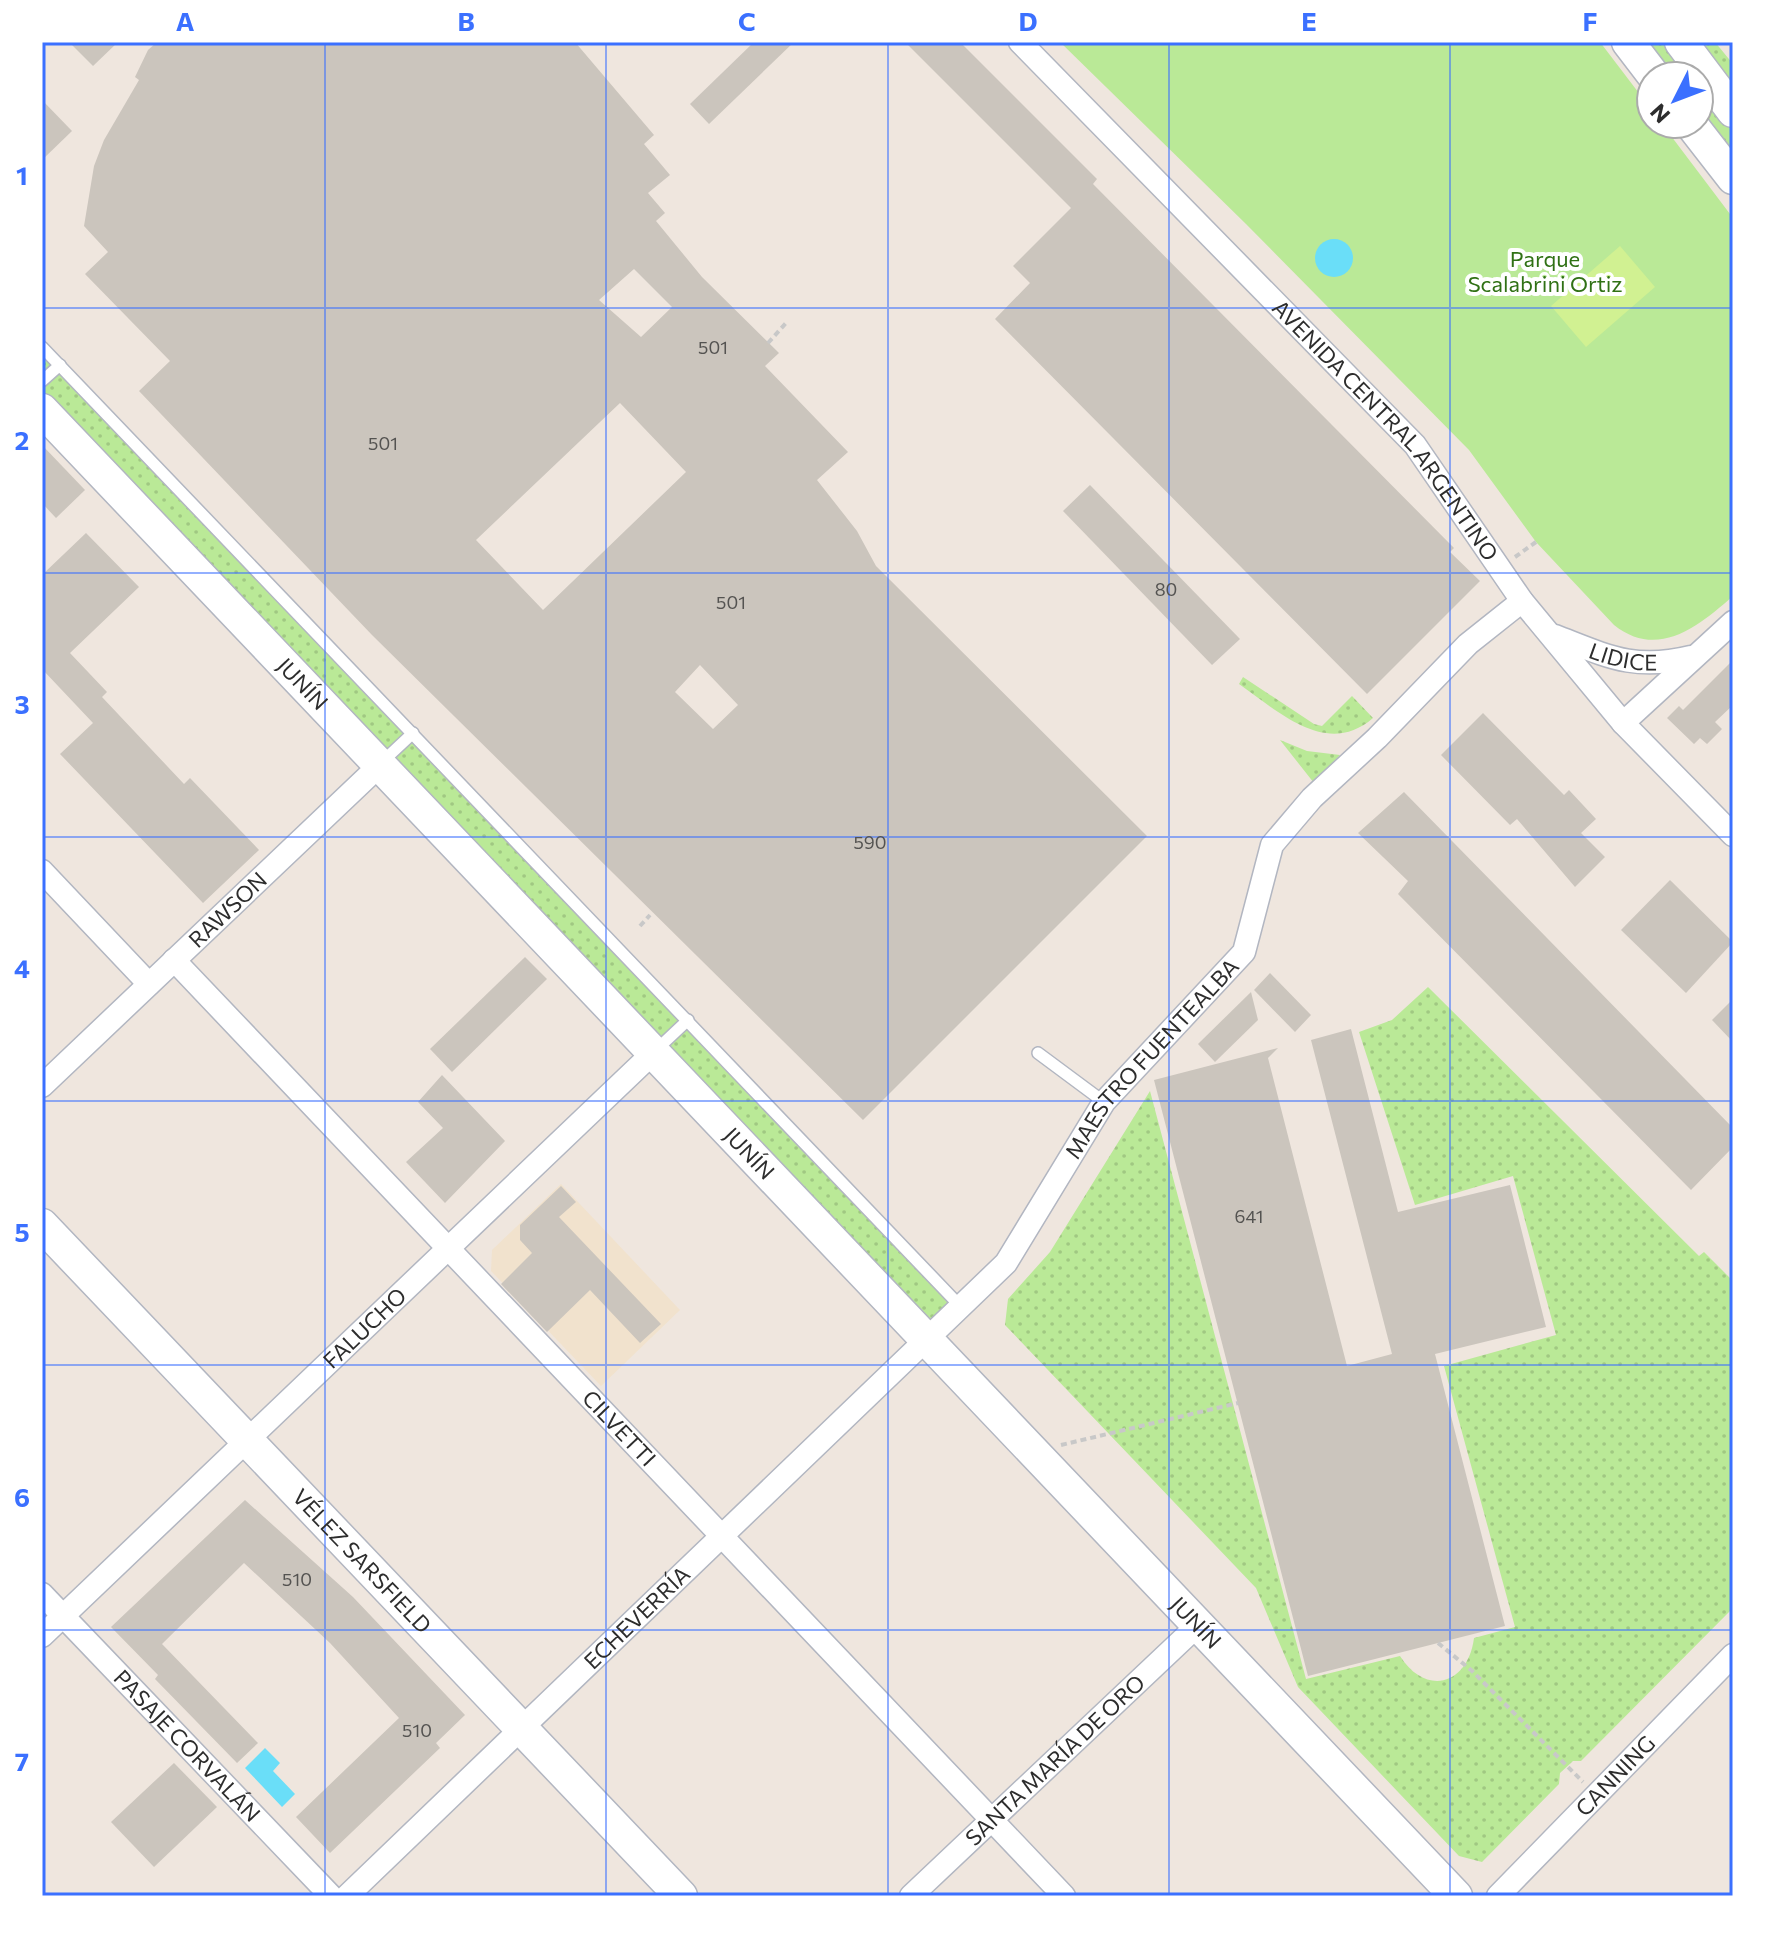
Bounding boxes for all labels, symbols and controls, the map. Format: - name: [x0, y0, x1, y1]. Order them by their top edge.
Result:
- text: A: [176, 5, 195, 36]
- text: B: [457, 5, 475, 36]
- text: C: [738, 5, 756, 36]
- text: D: [1018, 5, 1038, 36]
- text: E: [1301, 5, 1317, 36]
- text: F: [1582, 5, 1598, 36]
- north arrow: [1635, 60, 1715, 140]
- text: N: [1644, 99, 1675, 129]
- text: 1: [16, 159, 28, 190]
- park label: Parque Scalabrini Ortiz: [1468, 245, 1622, 297]
- street label: AVENIDA CENTRAL ARGENTINO: [1267, 294, 1504, 566]
- house number: 501: [698, 336, 728, 358]
- text: 2: [15, 424, 29, 455]
- house number: 501: [368, 432, 398, 454]
- house number: 80: [1155, 578, 1177, 600]
- house number: 501: [716, 591, 746, 613]
- street label: LIDICE: [1586, 636, 1657, 676]
- street label: JUNÍN: [272, 652, 334, 715]
- text: 3: [14, 688, 30, 719]
- house number: 590: [853, 831, 887, 853]
- street label: RAWSON: [183, 866, 272, 953]
- text: 4: [14, 952, 30, 983]
- street label: MAESTRO FUENTEALBA: [1059, 953, 1244, 1163]
- street label: JUNÍN: [719, 1121, 781, 1185]
- house number: 641: [1235, 1205, 1263, 1227]
- text: 5: [14, 1216, 30, 1247]
- street label: FALUCHO: [317, 1282, 412, 1374]
- street label: CILVETTI: [577, 1384, 662, 1471]
- text: 6: [14, 1481, 30, 1512]
- street label: VÉLEZ SARSFIELD: [287, 1483, 437, 1639]
- street label: ECHEVERRÍA: [578, 1560, 695, 1674]
- house number: 510: [282, 1568, 312, 1590]
- street label: JUNÍN: [1165, 1591, 1227, 1654]
- street label: PASAJE CORVALÁN: [109, 1664, 266, 1827]
- street label: SANTA MARÍA DE ORO: [959, 1669, 1150, 1851]
- house number: 510: [402, 1719, 432, 1741]
- street label: CANNING: [1570, 1729, 1660, 1821]
- text: 7: [15, 1745, 29, 1776]

